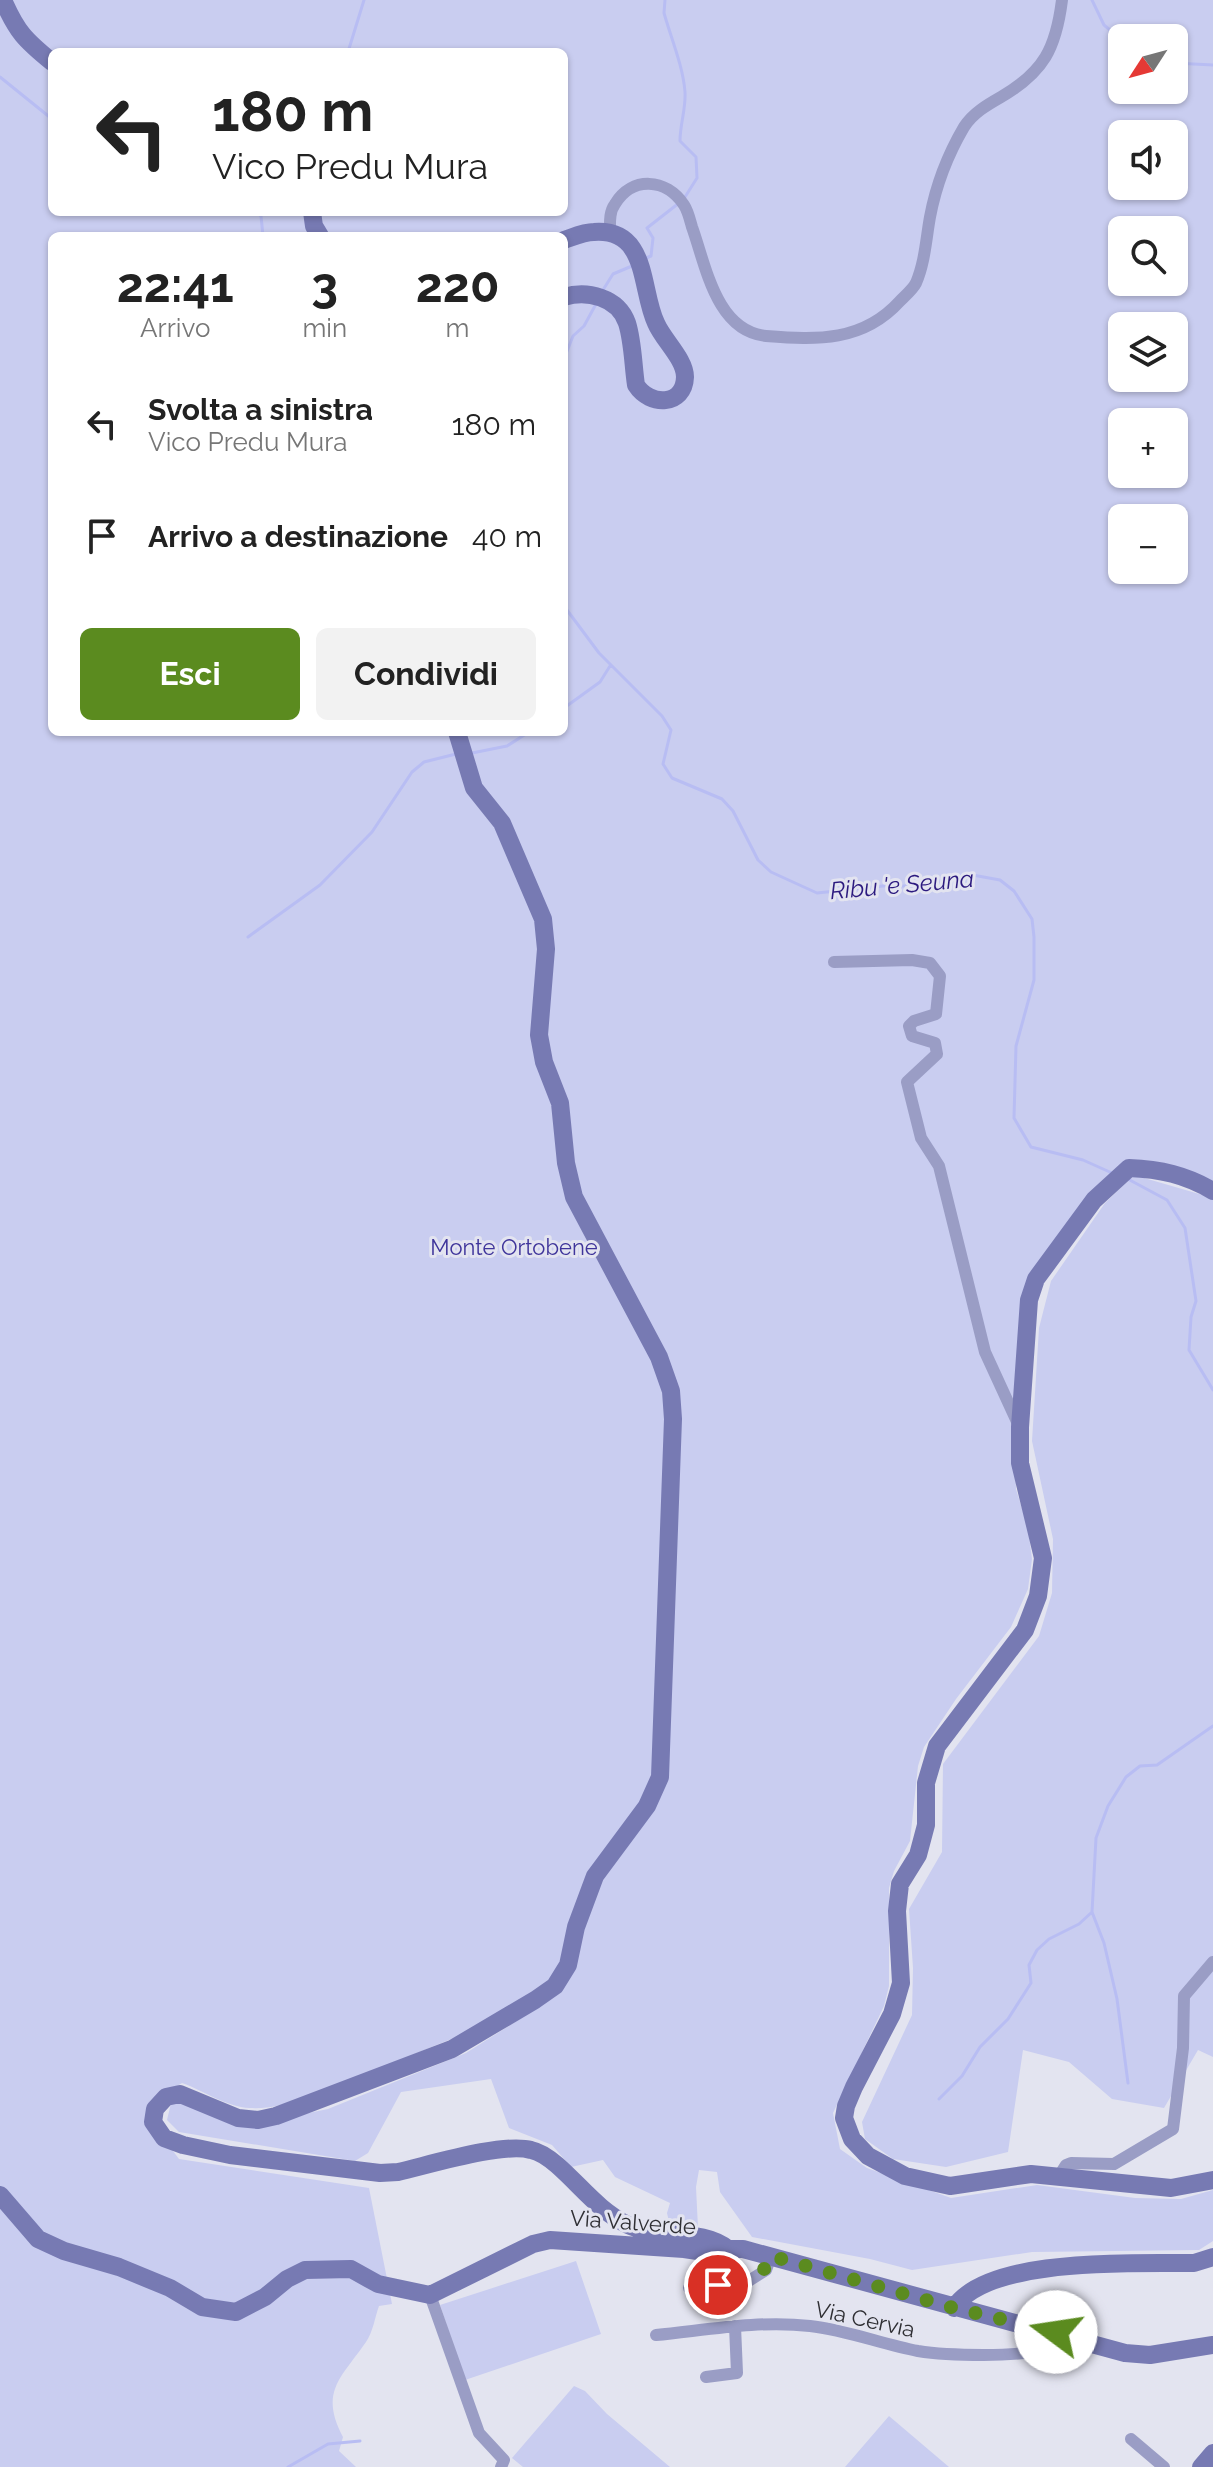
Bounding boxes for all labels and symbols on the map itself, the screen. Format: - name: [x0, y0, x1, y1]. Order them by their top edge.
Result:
- north arrow: [1108, 24, 1188, 104]
- water label: Ribu 'e Seuna: [829, 864, 975, 905]
- park label: Monte Ortobene: [430, 1234, 598, 1260]
- street label: Via Valverde: [569, 2205, 697, 2239]
- pin: [684, 2251, 752, 2319]
- position arrow: [1014, 2290, 1098, 2374]
- street label: Via Cervia: [813, 2296, 917, 2342]

